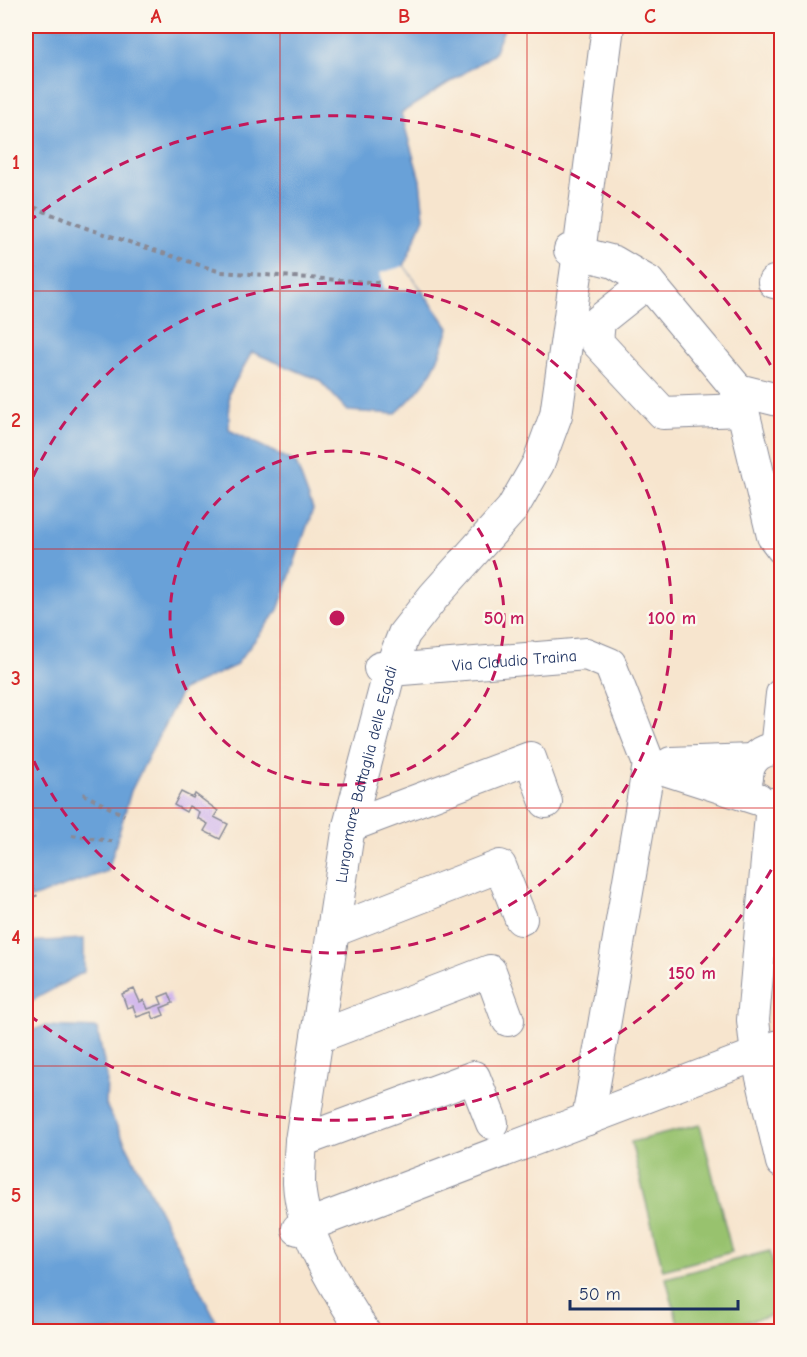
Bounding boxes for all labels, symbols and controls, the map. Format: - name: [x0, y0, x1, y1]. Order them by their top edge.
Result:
- text: A: [150, 5, 162, 28]
- text: B: [398, 5, 410, 28]
- text: C: [644, 5, 656, 28]
- text: 1: [12, 151, 20, 174]
- text: 2: [11, 409, 21, 432]
- centre of rings: [327, 608, 347, 628]
- text: 50 m: [484, 608, 524, 629]
- text: 100 m: [648, 608, 696, 629]
- street label: Via Claudio Traina: [451, 647, 578, 675]
- street label: Lungomare Battaglia delle Egadi: [332, 663, 401, 884]
- text: 3: [11, 667, 21, 690]
- text: 4: [11, 926, 21, 949]
- text: 150 m: [668, 963, 716, 984]
- text: 5: [11, 1184, 21, 1207]
- scale bar: [570, 1273, 738, 1311]
- text: 50 m: [579, 1284, 621, 1305]

